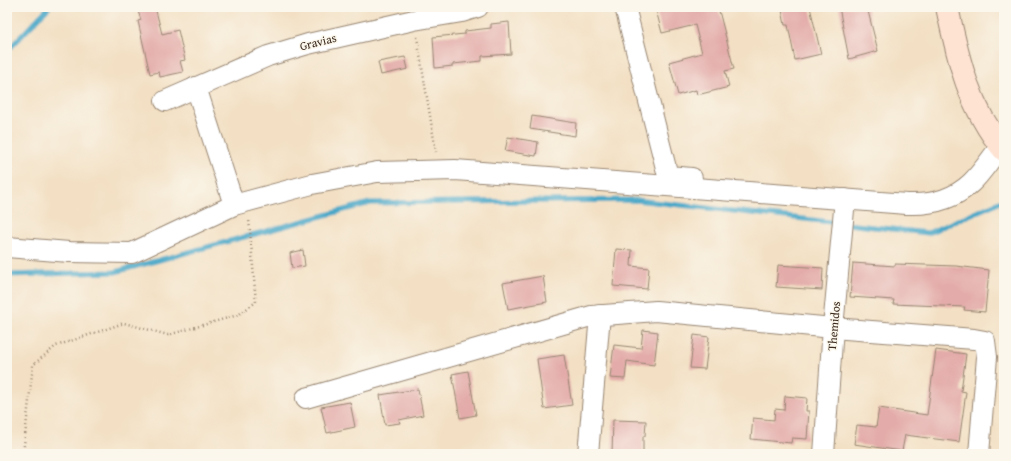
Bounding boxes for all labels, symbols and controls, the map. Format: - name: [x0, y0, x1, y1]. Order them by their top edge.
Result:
- street label: Gravias: [298, 29, 338, 54]
- street label: Themidos: [823, 300, 844, 351]

